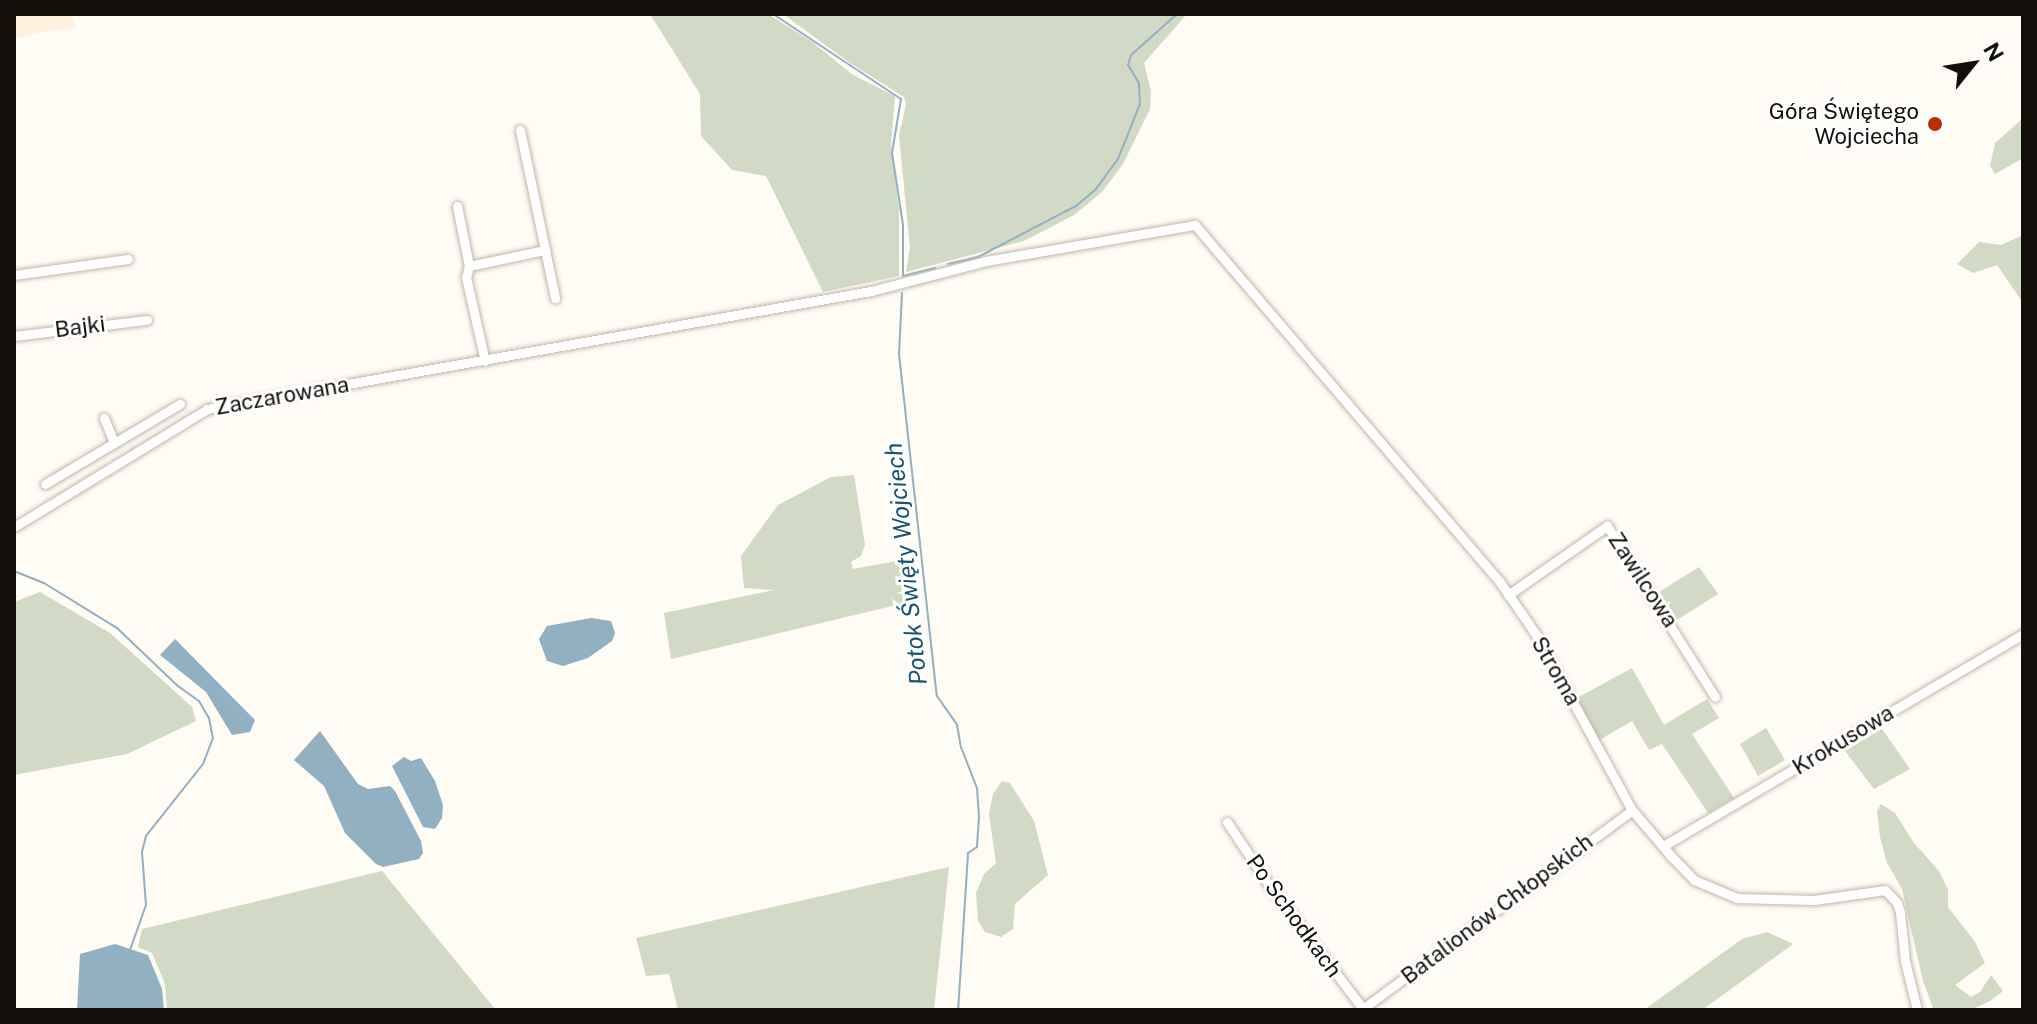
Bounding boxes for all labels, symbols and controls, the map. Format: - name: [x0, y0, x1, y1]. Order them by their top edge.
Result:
- north arrow: [1933, 24, 2013, 104]
- text: N: [1978, 38, 2009, 66]
- place label: Góra Świętego Wojciecha: [1769, 98, 1919, 150]
- marker: Góra Świętego Wojciecha: [1926, 115, 1944, 133]
- street label: Bajki: [53, 311, 107, 343]
- street label: Zaczarowana: [213, 371, 351, 421]
- water label: Potok Święty Wojciech: [879, 441, 933, 687]
- street label: Zawilcowa: [1603, 528, 1683, 632]
- street label: Stroma: [1526, 632, 1586, 710]
- street label: Krokusowa: [1788, 700, 1898, 780]
- street label: Batalionów Chłopskich: [1396, 828, 1598, 990]
- street label: Po Schodkach: [1241, 849, 1347, 983]

